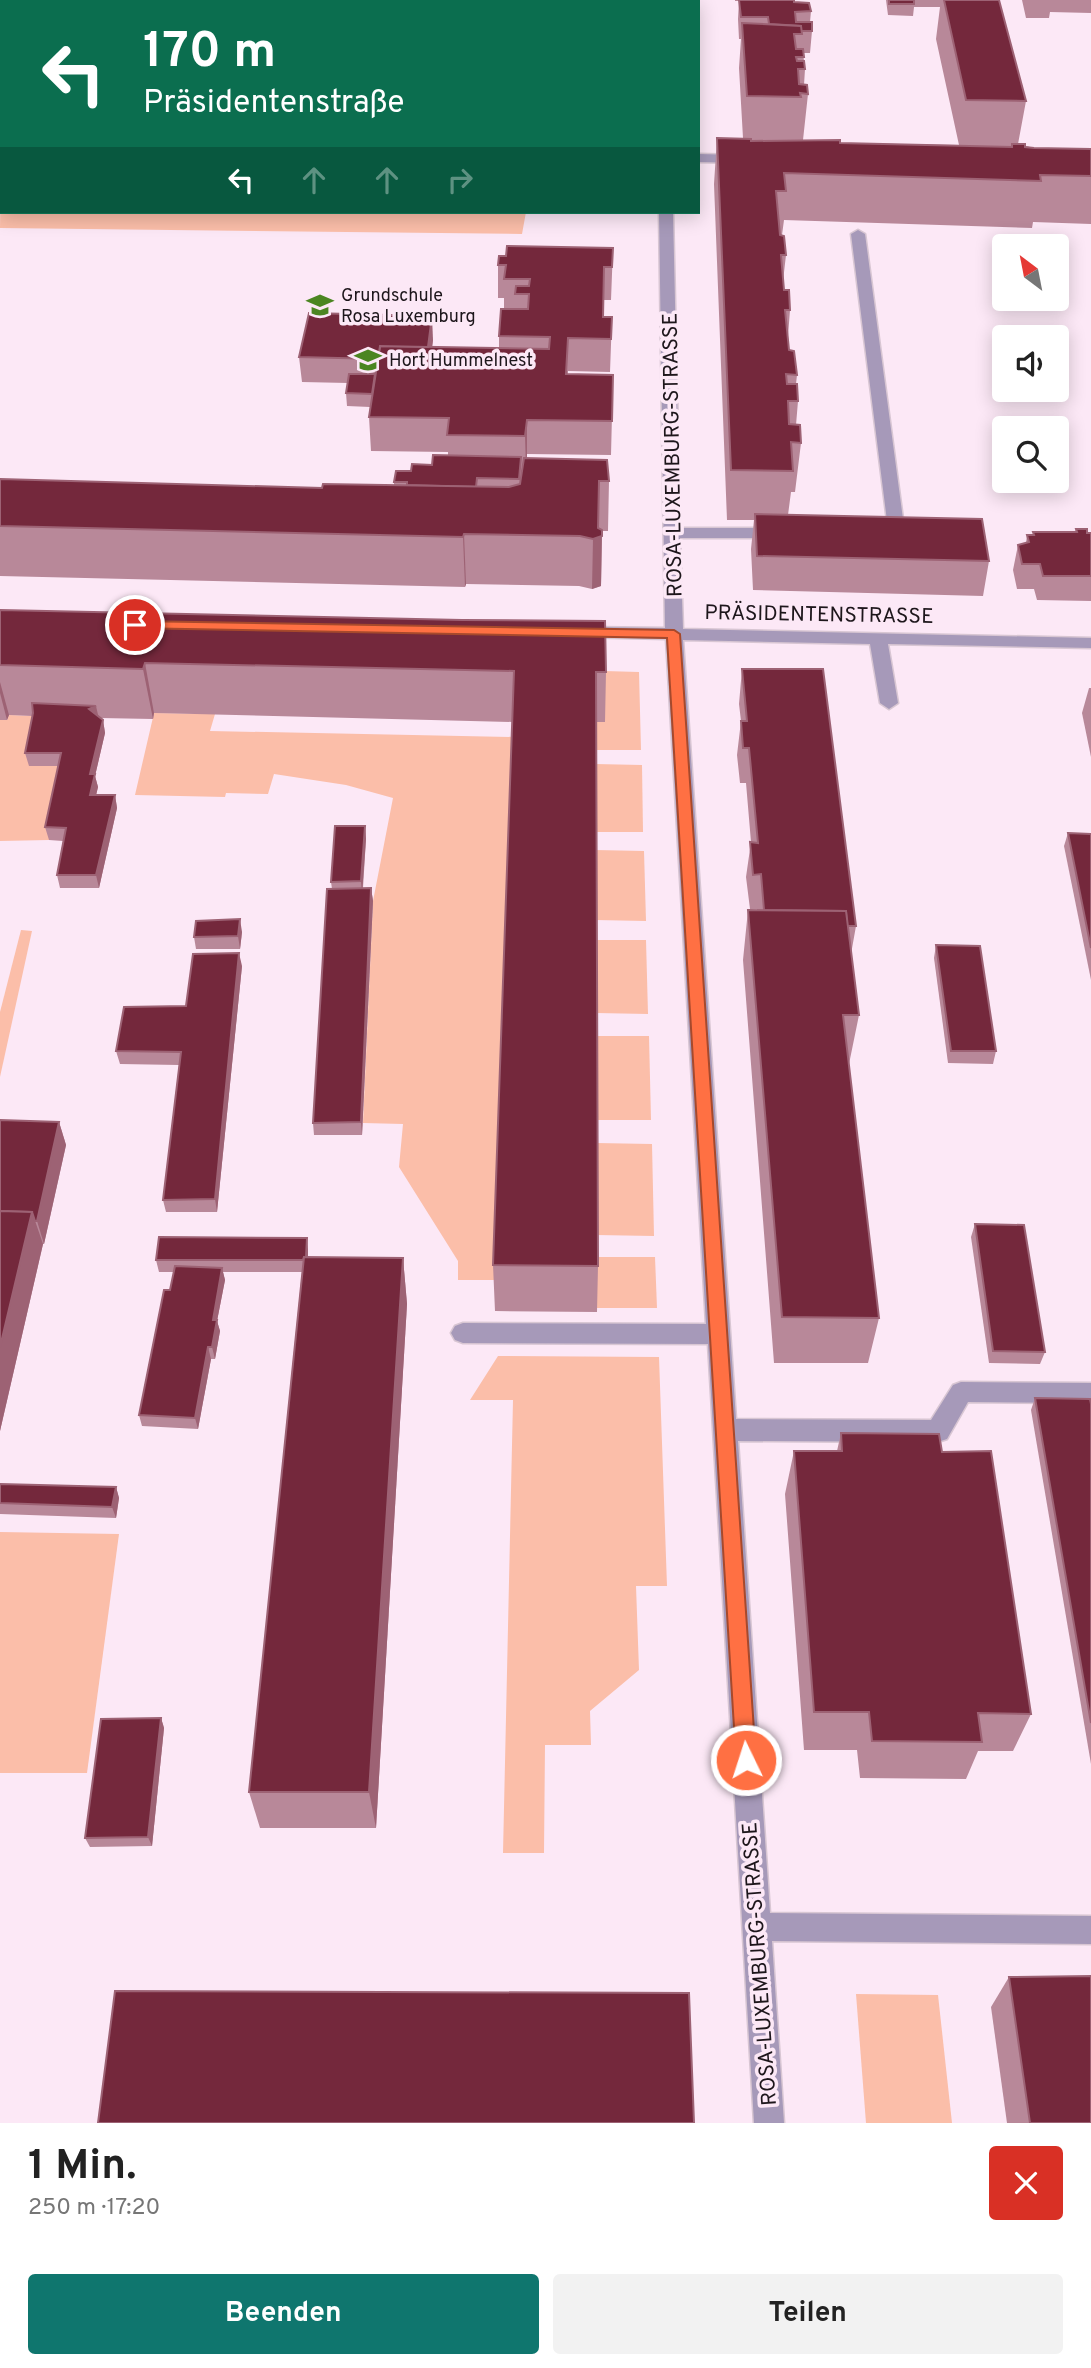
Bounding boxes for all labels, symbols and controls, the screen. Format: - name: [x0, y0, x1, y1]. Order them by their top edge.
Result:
- text: 170 m: [143, 23, 276, 85]
- icon: left: [28, 28, 119, 119]
- text: Präsidentenstraße: [143, 84, 404, 124]
- icon: left: [222, 161, 260, 199]
- icon: ahead: [295, 161, 333, 199]
- icon: ahead: [368, 161, 406, 199]
- icon: right: [441, 161, 479, 199]
- north arrow: [992, 234, 1069, 312]
- map controls: [992, 234, 1069, 493]
- place label: Grundschule Rosa Luxemburg: [341, 285, 476, 329]
- school or university icon: Grundschule Rosa Luxemburg: [305, 290, 335, 320]
- street label: ROSA-LUXEMBURG-STRASSE: [658, 313, 689, 597]
- button: sound: [992, 325, 1069, 402]
- school or university icon: Hort Hummelnest: [353, 345, 383, 375]
- place label: Hort Hummelnest: [389, 350, 533, 373]
- button: search: [992, 416, 1069, 493]
- pin: [105, 595, 165, 655]
- street label: PRÄSIDENTENSTRASSE: [704, 600, 934, 631]
- icon: arrive: [116, 606, 154, 644]
- position arrow: [709, 1723, 783, 1797]
- street label: ROSA-LUXEMBURG-STRASSE: [737, 1821, 784, 2107]
- text: 1 Min.: [28, 2141, 137, 2194]
- button: close: [989, 2146, 1063, 2220]
- text: 250 m · 17:20: [28, 2194, 160, 2223]
- button: Beenden: [28, 2274, 539, 2354]
- button: Teilen: [553, 2274, 1063, 2354]

